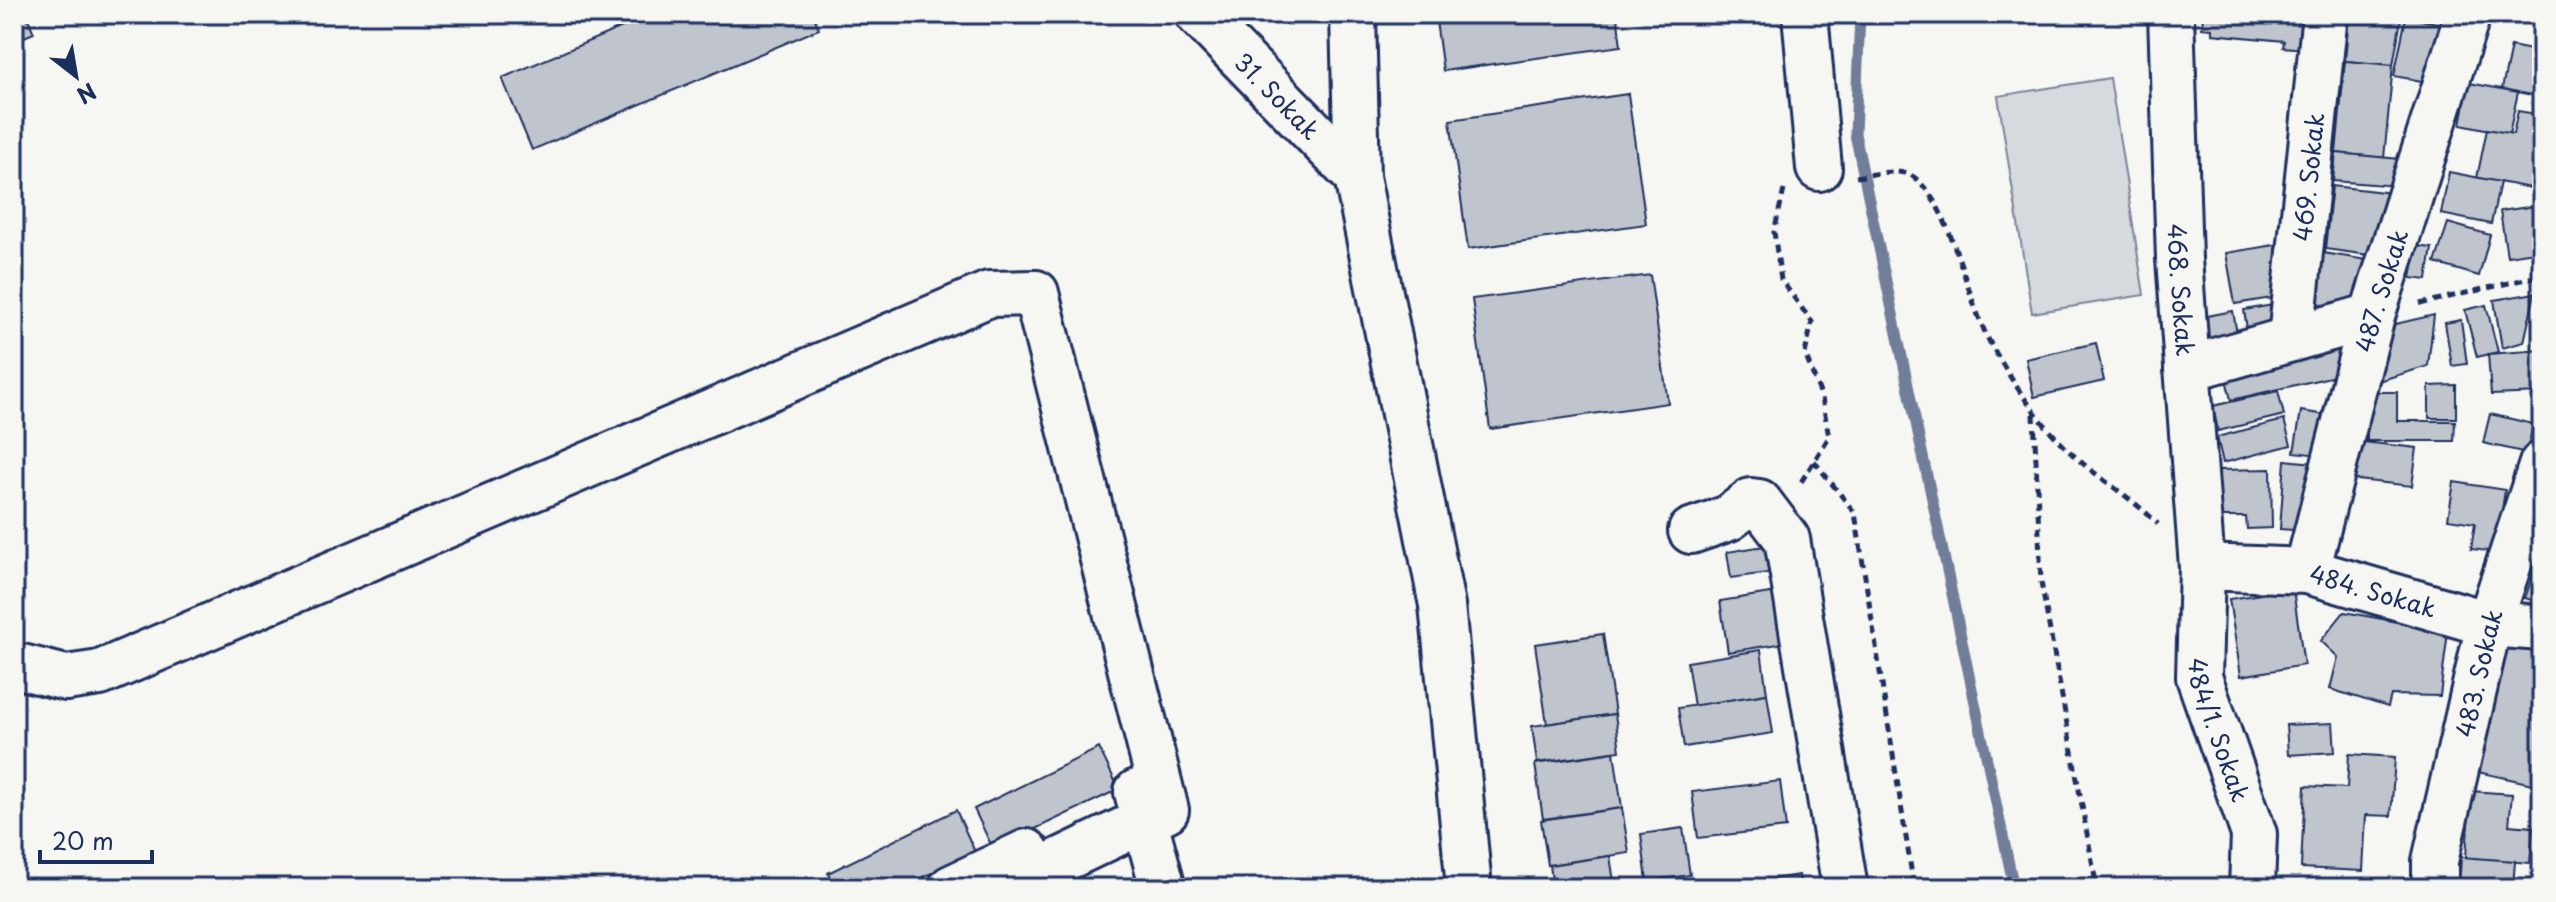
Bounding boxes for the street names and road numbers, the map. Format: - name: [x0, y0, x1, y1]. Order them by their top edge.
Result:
- street label: 31. Sokak: [1227, 44, 1329, 147]
- street label: 469. Sokak: [2283, 111, 2333, 243]
- street label: 468. Sokak: [2160, 223, 2204, 358]
- street label: 487. Sokak: [2345, 224, 2417, 356]
- street label: 484. Sokak: [2305, 555, 2441, 626]
- street label: 483. Sokak: [2446, 604, 2511, 740]
- street label: 484/1. Sokak: [2181, 658, 2259, 807]

